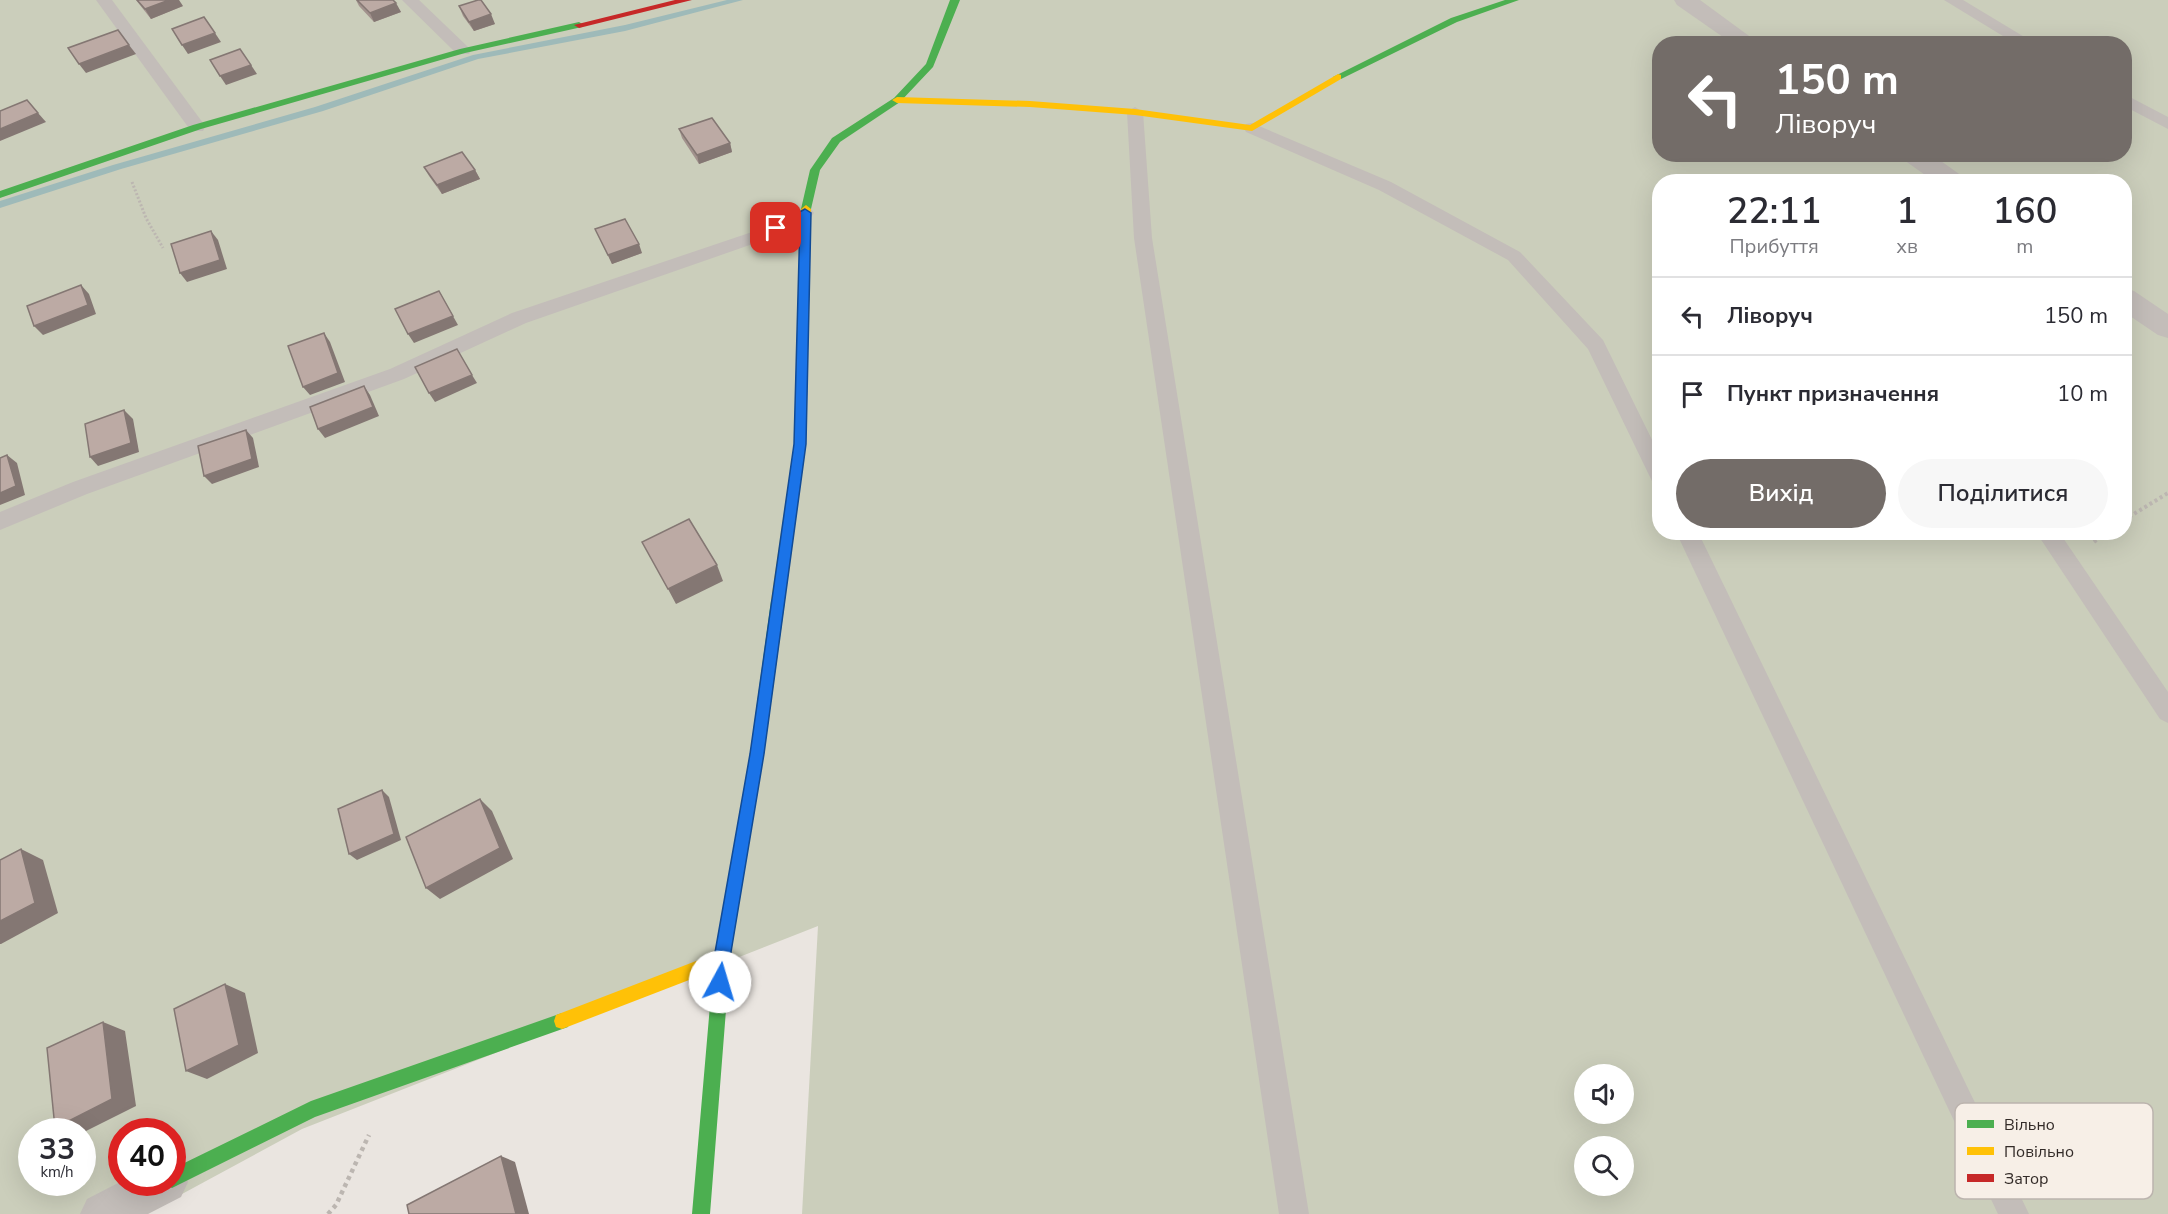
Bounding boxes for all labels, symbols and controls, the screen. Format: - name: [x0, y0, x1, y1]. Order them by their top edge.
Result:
- text: 150 m: [1775, 52, 1899, 109]
- icon: left: [1676, 60, 1754, 138]
- text: Ліворуч: [1775, 106, 1876, 143]
- text: 22:11: [1727, 187, 1822, 236]
- text: 1: [1896, 187, 1918, 236]
- text: 160: [1993, 187, 2057, 236]
- pin: [750, 202, 801, 253]
- icon: arrive: [759, 211, 792, 244]
- text: Прибуття: [1730, 233, 1819, 260]
- text: хв: [1896, 233, 1918, 260]
- text: m: [2016, 233, 2033, 260]
- icon: left: [1676, 300, 1709, 333]
- text: Ліворуч: [1727, 301, 1813, 331]
- text: 150 m: [2044, 301, 2108, 331]
- icon: arrive: [1676, 378, 1709, 411]
- text: Пункт призначення: [1727, 379, 1939, 409]
- text: 10 m: [2057, 379, 2108, 409]
- button: Вихід: [1676, 459, 1886, 528]
- button: Поділитися: [1898, 459, 2108, 528]
- position arrow: [688, 950, 752, 1014]
- map controls: [1574, 1064, 1634, 1196]
- button: sound: [1574, 1064, 1634, 1124]
- legend: [1955, 1103, 2153, 1199]
- text: Вільно: [2004, 1114, 2055, 1136]
- speed limit sign: 40: [108, 1118, 186, 1196]
- text: 33: [39, 1129, 75, 1170]
- button: search: [1574, 1136, 1634, 1196]
- text: Повільно: [2004, 1141, 2074, 1163]
- text: km/h: [40, 1162, 74, 1182]
- text: Затор: [2004, 1168, 2048, 1190]

